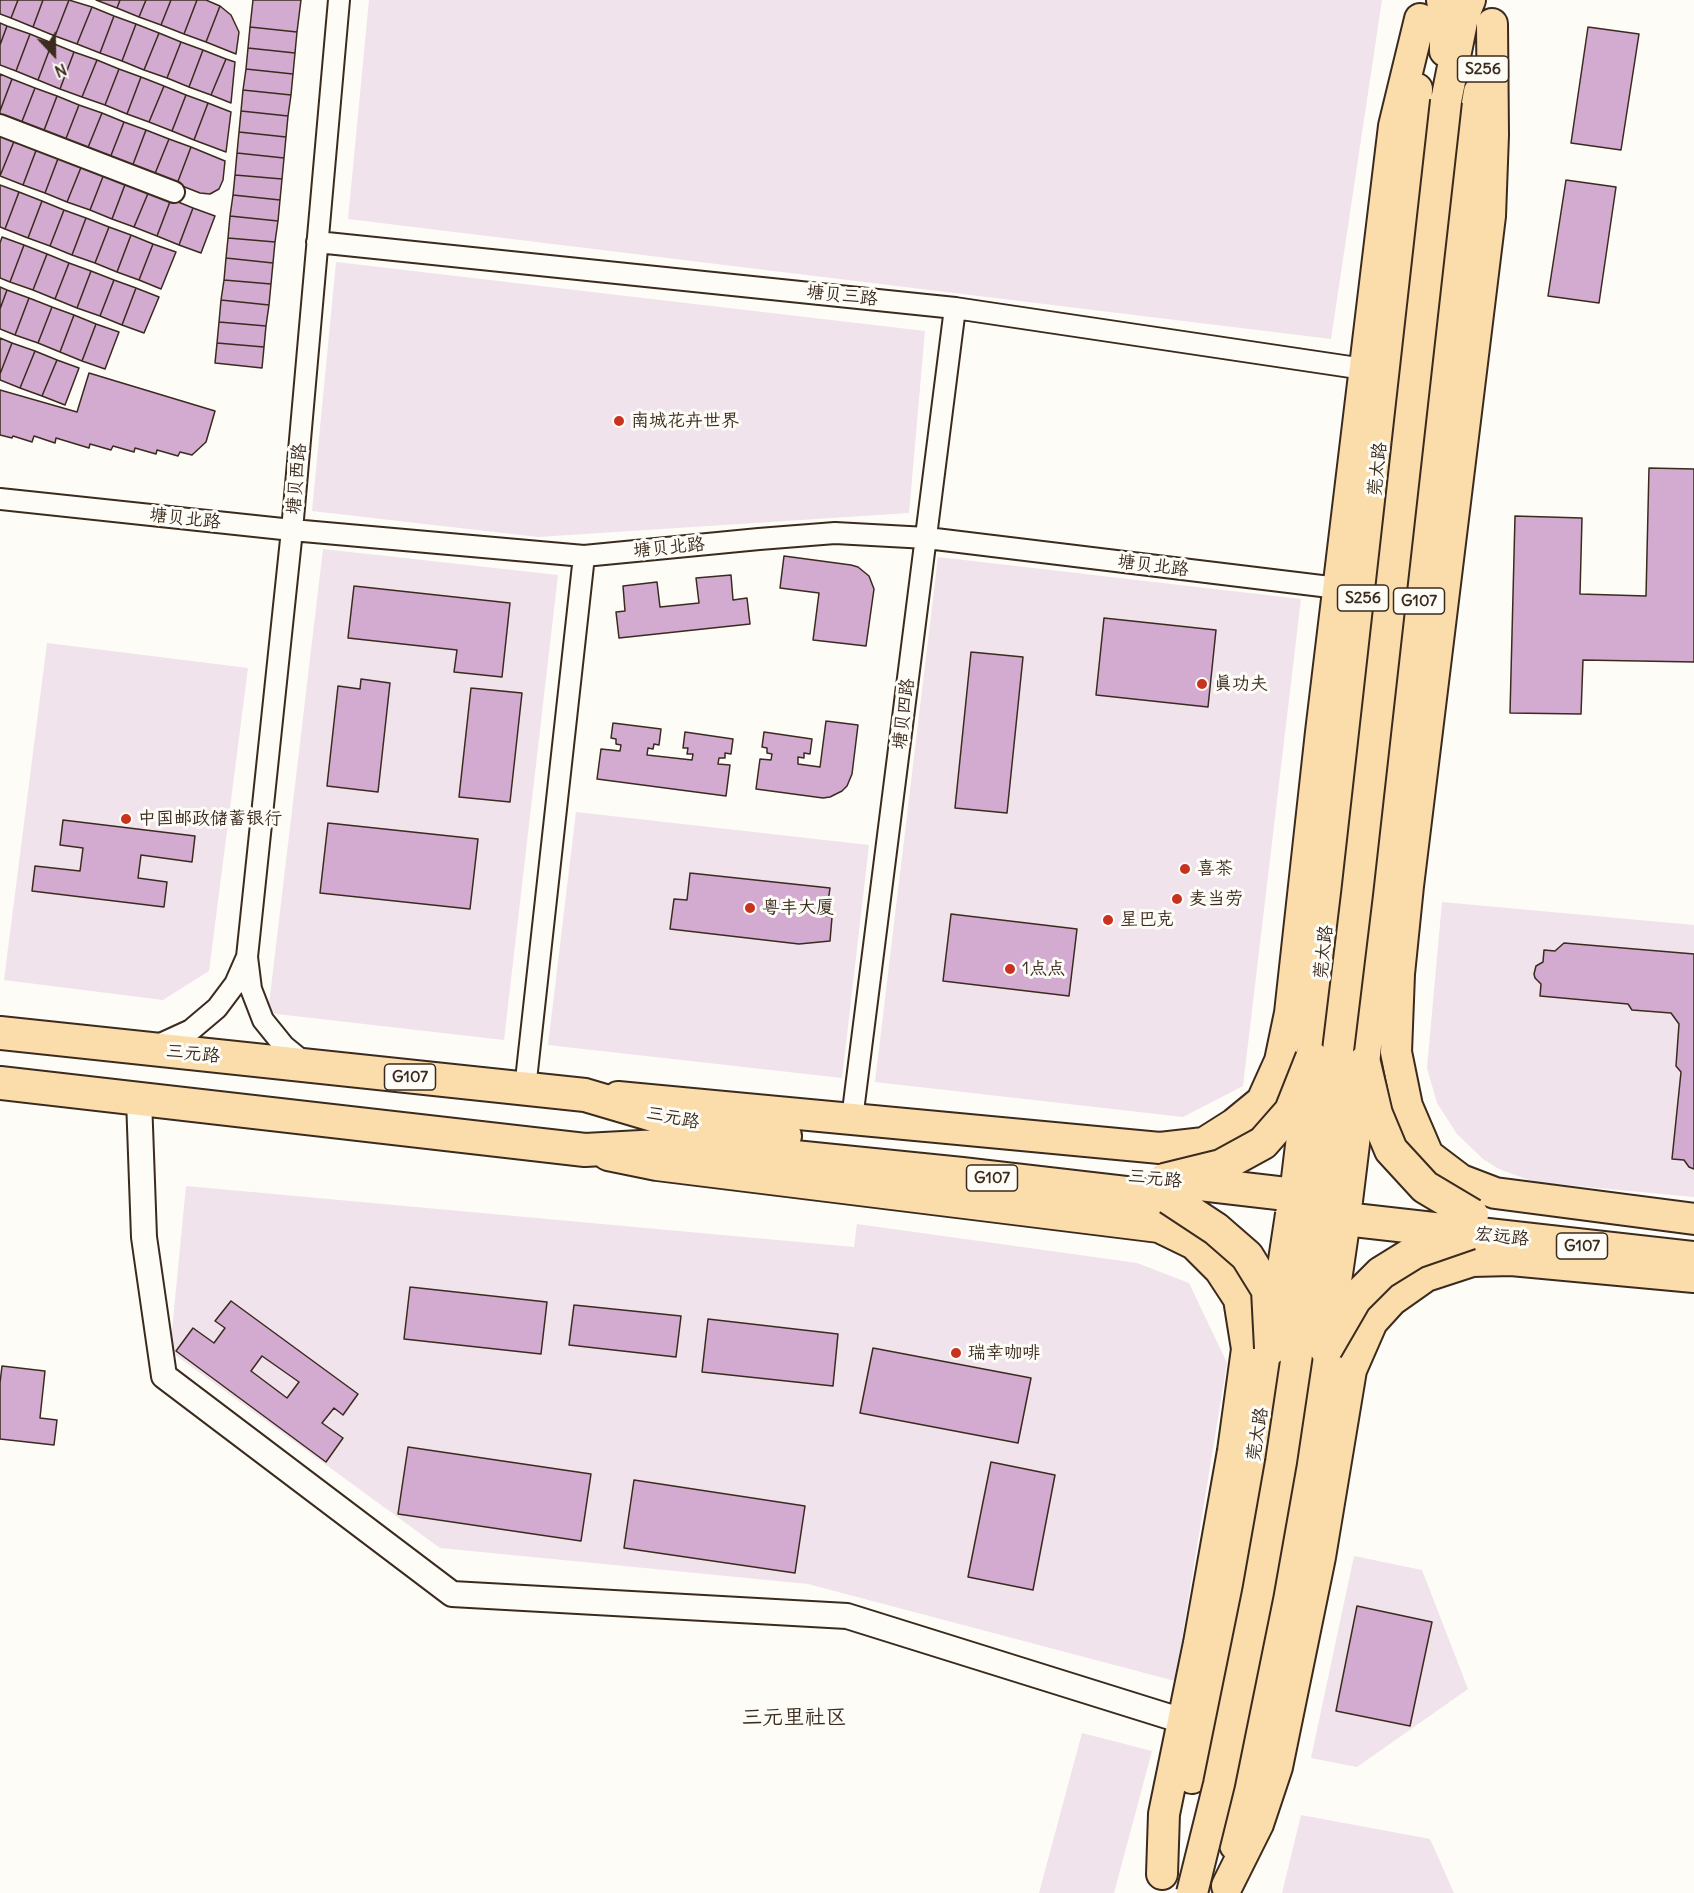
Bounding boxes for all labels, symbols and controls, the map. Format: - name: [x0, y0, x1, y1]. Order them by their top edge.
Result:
- north arrow: [24, 24, 84, 84]
- road number: S256: [1458, 56, 1508, 82]
- text: N: [52, 59, 70, 82]
- street label: 塘贝三路: [805, 281, 879, 311]
- place label: 南城花卉世界: [631, 410, 739, 432]
- marker: 南城花卉世界: [612, 414, 626, 428]
- street label: 莞太路: [1364, 441, 1392, 497]
- street label: 塘贝西路: [283, 442, 311, 516]
- street label: 塘贝北路: [148, 504, 222, 534]
- street label: 塘贝北路: [632, 533, 706, 563]
- street label: 塘贝北路: [1116, 551, 1190, 581]
- road number: S256: [1338, 585, 1388, 611]
- road number: G107: [1394, 588, 1444, 614]
- place label: 真功夫: [1214, 673, 1268, 695]
- street label: 塘贝四路: [889, 677, 919, 751]
- marker: 真功夫: [1195, 677, 1209, 691]
- place label: 中国邮政储蓄银行: [138, 808, 282, 830]
- marker: 中国邮政储蓄银行: [119, 812, 133, 826]
- place label: 喜茶: [1197, 858, 1233, 880]
- marker: 喜茶: [1178, 862, 1192, 876]
- place label: 麦当劳: [1189, 888, 1243, 910]
- marker: 麦当劳: [1170, 892, 1184, 906]
- place label: 粤丰大厦: [762, 897, 834, 919]
- marker: 粤丰大厦: [743, 901, 757, 915]
- place label: 星巴克: [1120, 909, 1174, 931]
- marker: 星巴克: [1101, 913, 1115, 927]
- street label: 莞太路: [1310, 924, 1338, 980]
- place label: 1点点: [1022, 958, 1065, 980]
- marker: 1点点: [1003, 962, 1017, 976]
- street label: 三元路: [165, 1040, 221, 1068]
- road number: G107: [384, 1064, 436, 1090]
- street label: 三元路: [644, 1102, 702, 1134]
- road number: G107: [966, 1165, 1018, 1191]
- street label: 三元路: [1127, 1165, 1183, 1193]
- street label: 宏远路: [1474, 1223, 1530, 1251]
- road number: G107: [1556, 1233, 1608, 1259]
- place label: 瑞幸咖啡: [968, 1342, 1040, 1364]
- marker: 瑞幸咖啡: [949, 1346, 963, 1360]
- street label: 莞太路: [1243, 1406, 1273, 1462]
- district label: 三元里社区: [742, 1705, 846, 1731]

